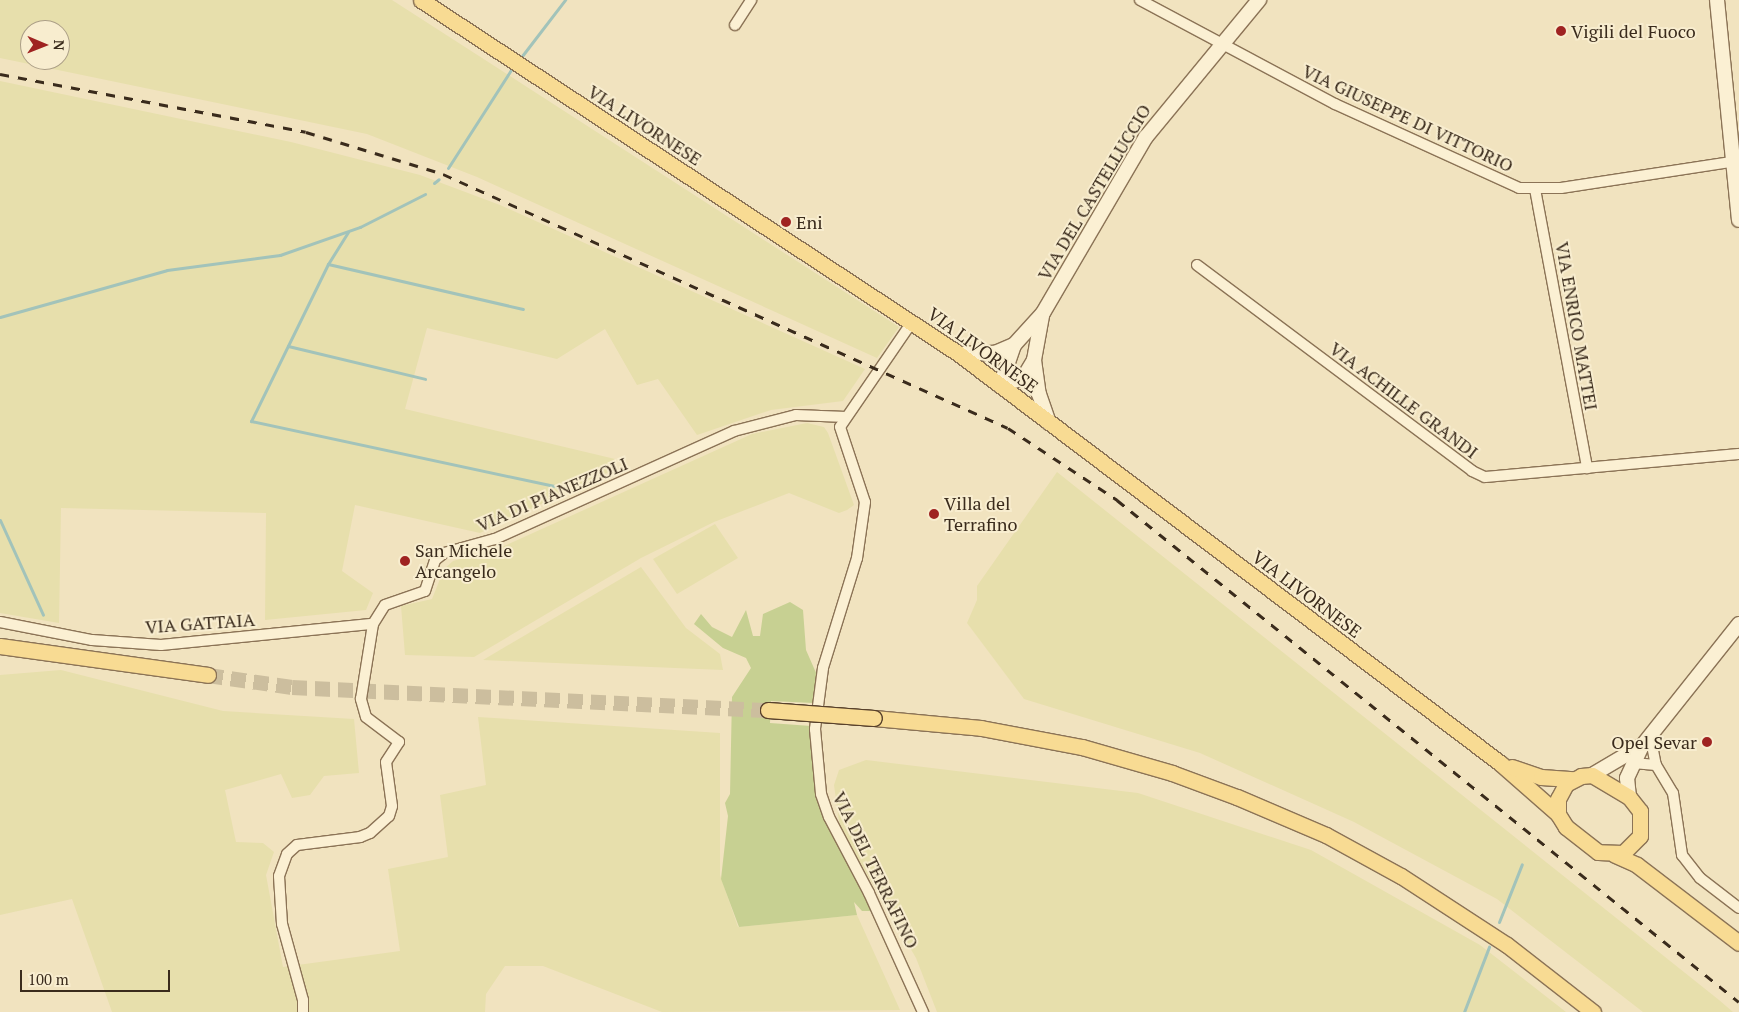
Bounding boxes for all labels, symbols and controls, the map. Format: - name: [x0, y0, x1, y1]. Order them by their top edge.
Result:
- north arrow: [20, 20, 70, 70]
- place label: Vigili del Fuoco: [1571, 20, 1696, 42]
- marker: Vigili del Fuoco: [1555, 25, 1567, 37]
- text: N: [50, 40, 69, 51]
- street label: VIA GIUSEPPE DI VITTORIO: [1299, 59, 1517, 177]
- street label: VIA LIVORNESE: [584, 80, 706, 170]
- street label: VIA DEL CASTELLUCCIO: [1033, 100, 1155, 284]
- place label: Eni: [796, 211, 823, 233]
- marker: Eni: [780, 216, 792, 228]
- street label: VIA ENRICO MATTEI: [1552, 240, 1602, 412]
- street label: VIA LIVORNESE: [923, 303, 1043, 397]
- street label: VIA ACHILLE GRANDI: [1325, 337, 1483, 463]
- street label: VIA DI PIANEZZOLI: [473, 452, 631, 536]
- place label: Villa del Terrafino: [944, 493, 1017, 536]
- marker: Villa del Terrafino: [928, 508, 940, 520]
- place label: San Michele Arcangelo: [415, 540, 512, 582]
- street label: VIA LIVORNESE: [1248, 546, 1366, 642]
- marker: San Michele Arcangelo: [399, 555, 411, 567]
- street label: VIA GATTAIA: [144, 608, 256, 638]
- place label: Opel Sevar: [1611, 731, 1697, 753]
- marker: Opel Sevar: [1701, 736, 1713, 748]
- street label: VIA DEL TERRAFINO: [829, 788, 923, 952]
- scale bar: [22, 960, 172, 992]
- text: 100 m: [28, 969, 69, 989]

